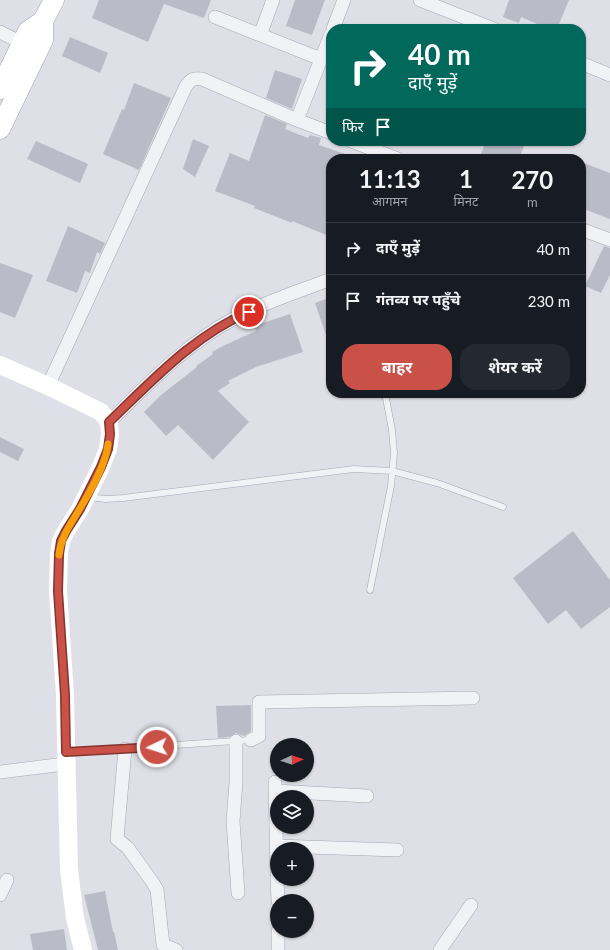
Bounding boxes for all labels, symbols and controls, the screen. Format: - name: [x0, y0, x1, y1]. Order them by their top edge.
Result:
- text: 40 m: [408, 37, 471, 71]
- icon: right: [342, 40, 394, 92]
- text: दाएँ मुड़ें: [408, 71, 457, 93]
- icon: arrive: [372, 116, 394, 138]
- text: फिर: [342, 117, 364, 135]
- text: 11:13: [359, 164, 421, 193]
- text: 1: [459, 164, 473, 193]
- text: 270: [511, 165, 553, 194]
- text: आगमन: [372, 193, 408, 209]
- text: मिनट: [454, 193, 479, 209]
- text: m: [527, 194, 538, 210]
- icon: right: [342, 238, 364, 260]
- text: दाएँ मुड़ें: [376, 238, 420, 256]
- text: 40 m: [536, 240, 570, 258]
- icon: arrive: [342, 290, 364, 312]
- text: गंतव्य पर पहुँचे: [376, 290, 460, 308]
- text: 230 m: [528, 292, 570, 310]
- pin: [232, 295, 266, 329]
- icon: arrive: [238, 301, 260, 323]
- button: बाहर: [342, 344, 452, 390]
- button: शेयर करें: [460, 344, 570, 390]
- position arrow: [136, 726, 178, 768]
- north arrow: [270, 738, 314, 782]
- map controls: [270, 738, 314, 938]
- button: layers: [270, 790, 314, 834]
- button: +: [270, 842, 314, 886]
- button: −: [270, 894, 314, 938]

